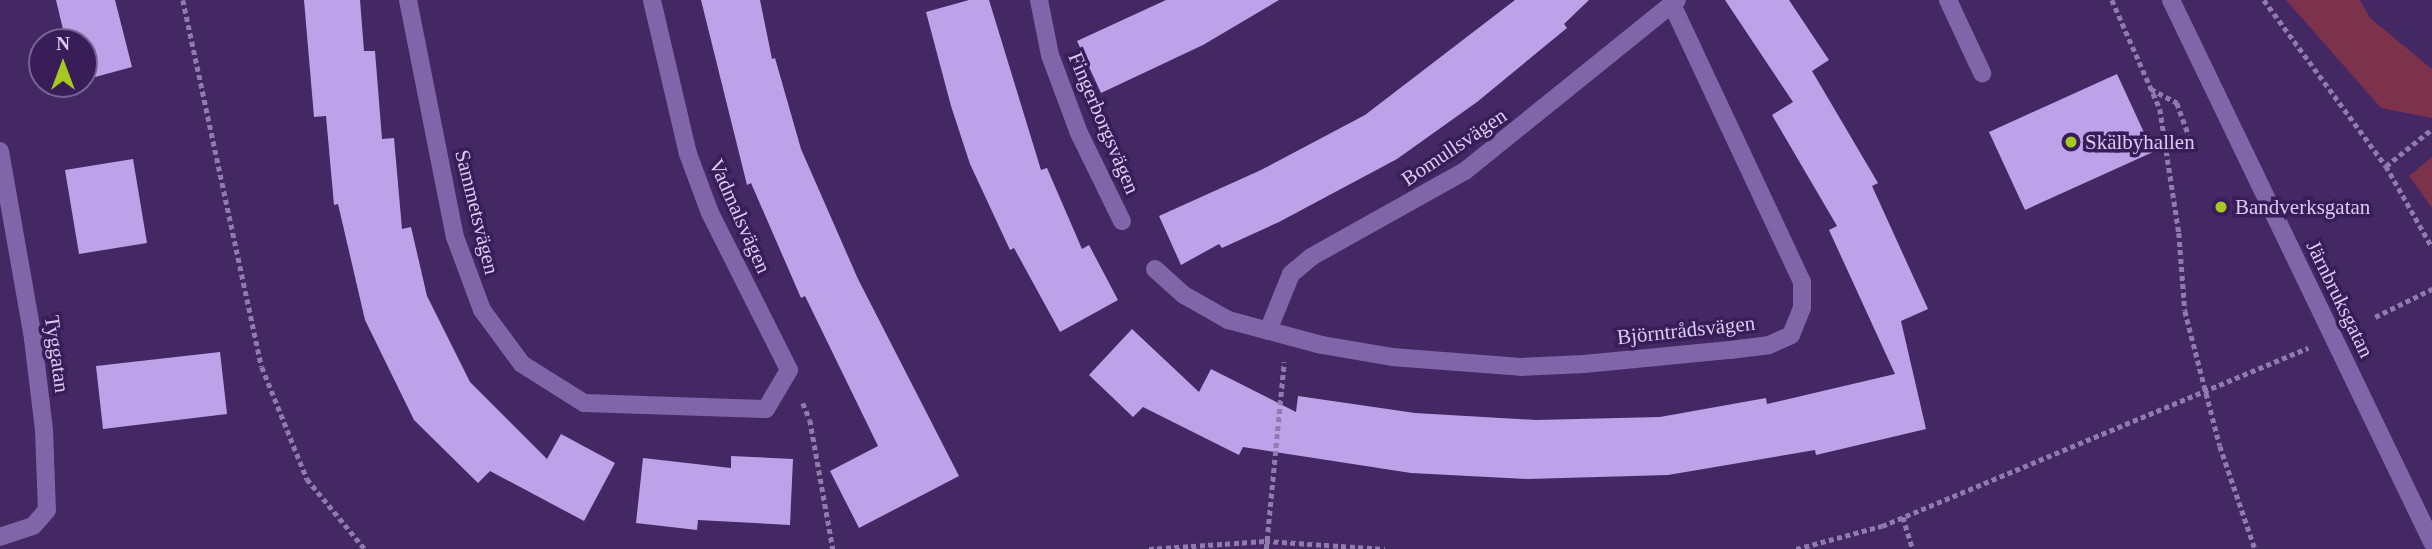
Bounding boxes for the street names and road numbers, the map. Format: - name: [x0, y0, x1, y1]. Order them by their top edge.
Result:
- street label: Fingerborgsvägen: [1063, 48, 1145, 198]
- street label: Bomullsvägen: [1397, 103, 1511, 191]
- street label: Sammetsvägen: [449, 147, 505, 277]
- street label: Vadmalsvägen: [704, 155, 776, 277]
- street label: Järnbruksgatan: [2301, 236, 2379, 362]
- street label: Björntrådsvägen: [1616, 310, 1756, 350]
- street label: Tyggatan: [39, 314, 75, 394]

